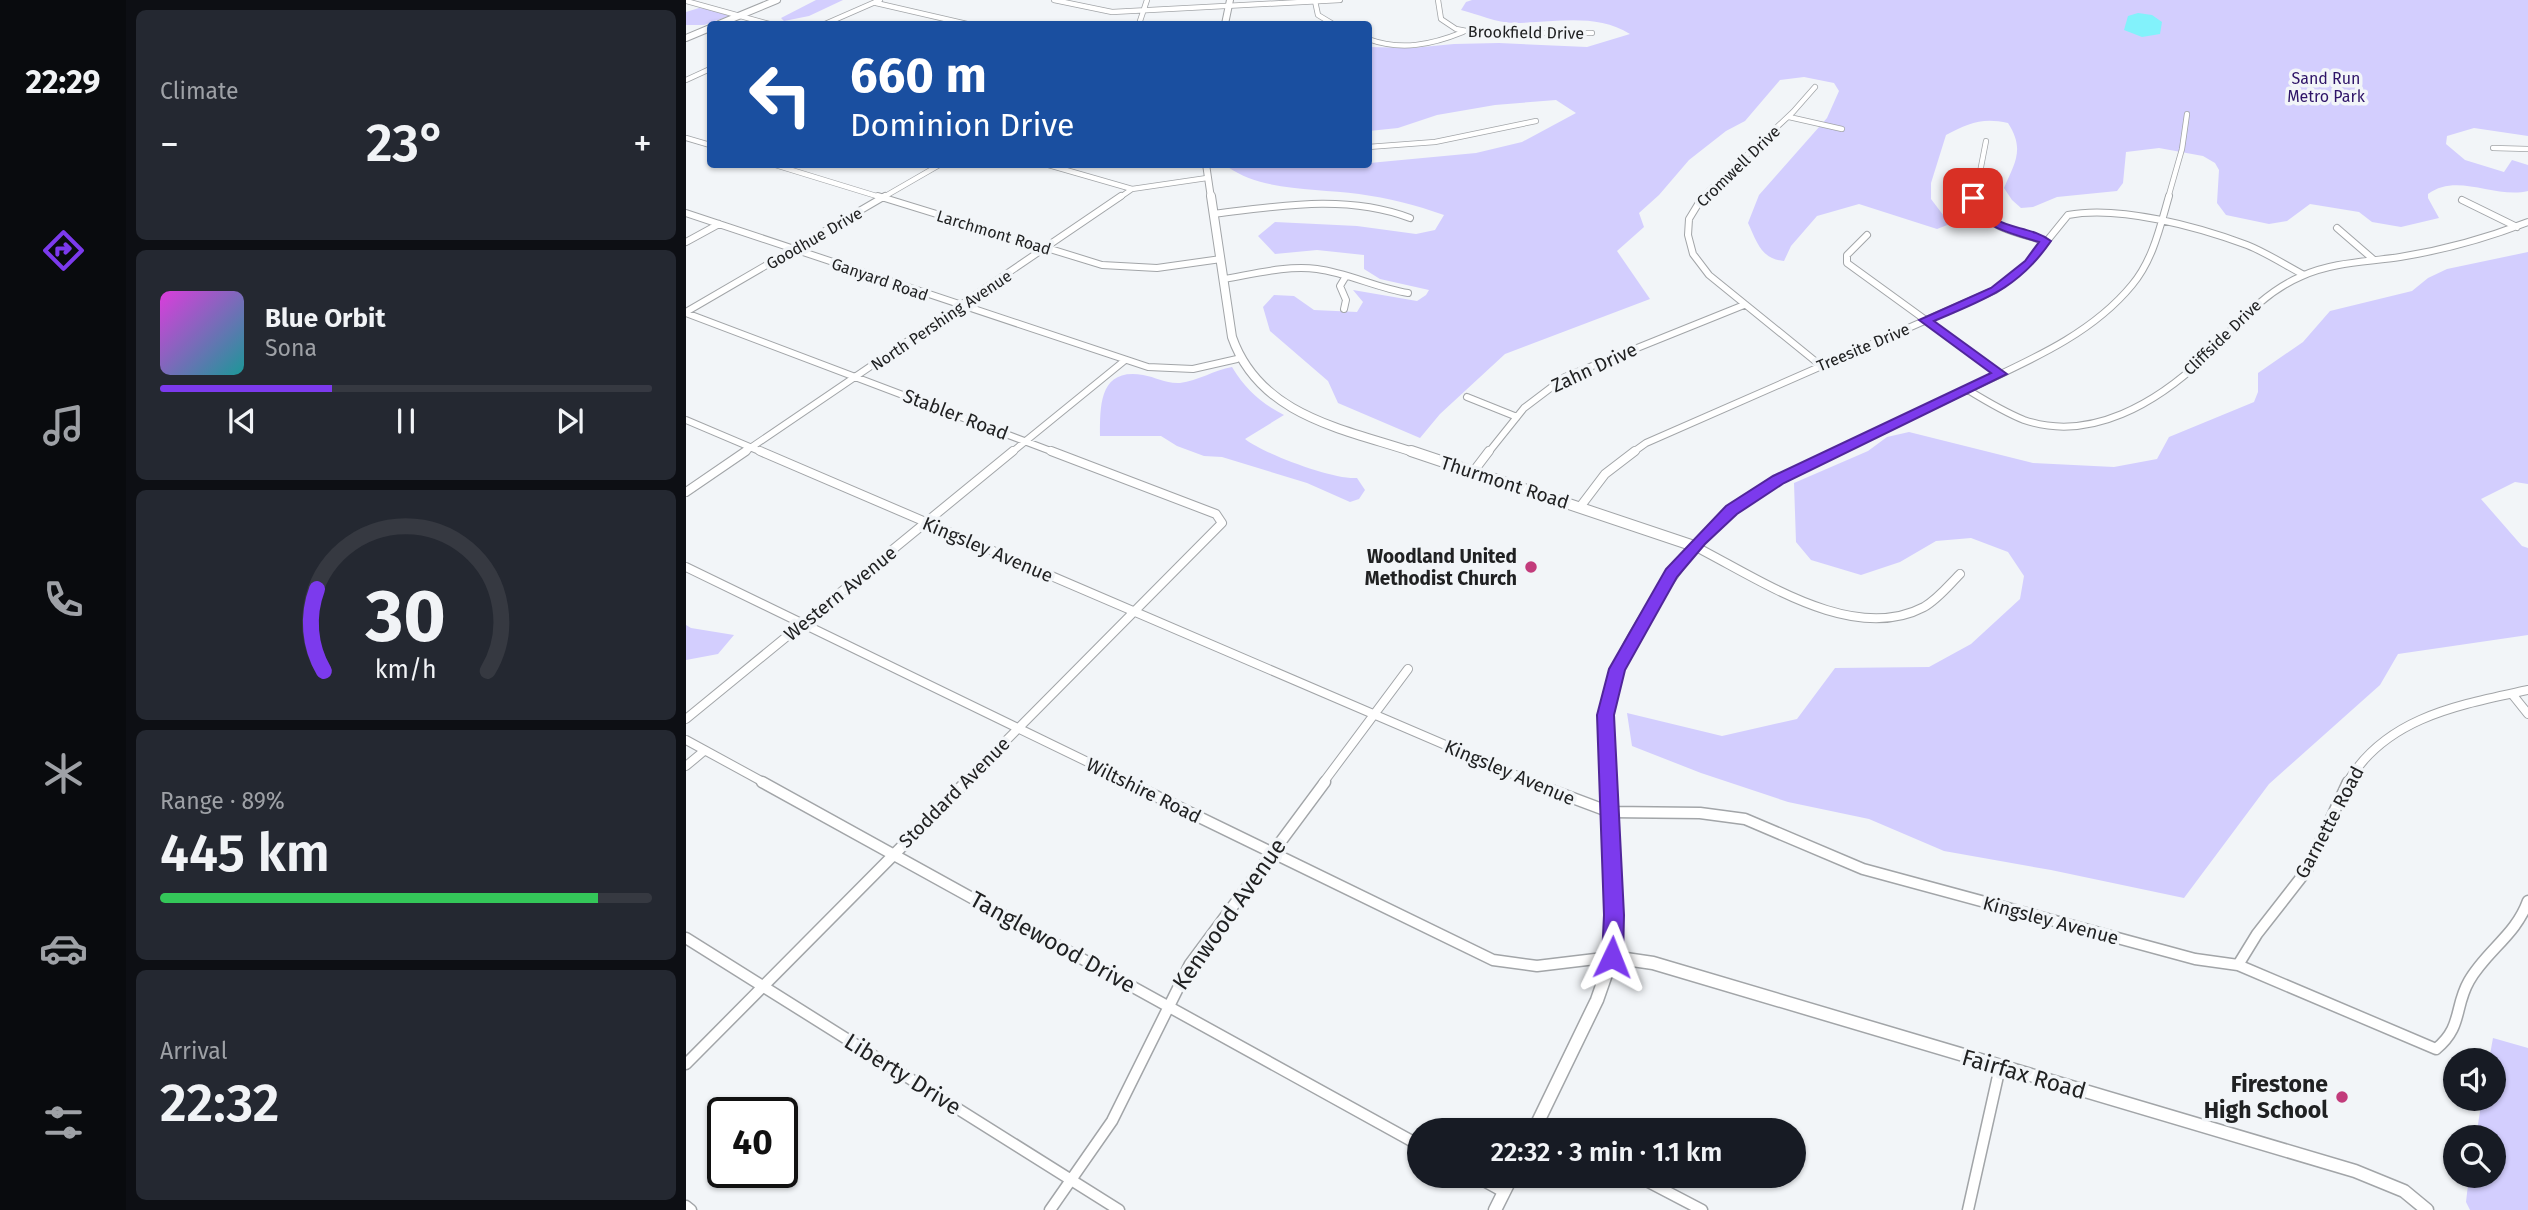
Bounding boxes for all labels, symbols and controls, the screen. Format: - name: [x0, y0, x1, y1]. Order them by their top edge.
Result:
- street label: Brookfield Drive: [1468, 22, 1584, 43]
- text: 660 m: [850, 46, 987, 105]
- icon: left: [735, 49, 826, 140]
- text: 22:29: [26, 63, 100, 101]
- park label: Sand Run Metro Park: [2287, 69, 2366, 106]
- text: Climate: [160, 77, 239, 105]
- text: Dominion Drive: [850, 106, 1074, 144]
- text: 23°: [366, 112, 446, 175]
- text: −: [160, 121, 179, 167]
- text: +: [633, 121, 652, 167]
- street label: Cromwell Drive: [1693, 122, 1784, 211]
- pin: [1943, 168, 2003, 228]
- icon: arrive: [1954, 179, 1992, 217]
- street label: Goodhue Drive: [763, 203, 866, 274]
- street label: Larchmont Road: [934, 206, 1053, 259]
- icon: directions: [39, 226, 88, 275]
- street label: Ganyard Road: [829, 254, 931, 305]
- street label: North Pershing Avenue: [867, 266, 1015, 375]
- street label: Cliffside Drive: [2180, 296, 2265, 379]
- text: Blue Orbit: [265, 303, 385, 334]
- street label: Treesite Drive: [1814, 319, 1912, 376]
- text: Sona: [265, 334, 317, 362]
- street label: Zahn Drive: [1548, 338, 1641, 397]
- street label: Stabler Road: [900, 384, 1012, 445]
- icon: music: [39, 401, 88, 450]
- icon: previous: [223, 402, 261, 440]
- icon: pause: [387, 402, 425, 440]
- icon: next: [551, 402, 589, 440]
- street label: Thurmont Road: [1438, 451, 1572, 514]
- street label: Kingsley Avenue: [919, 512, 1057, 587]
- street label: Western Avenue: [779, 541, 901, 646]
- place label: Woodland United Methodist Church: [1365, 545, 1517, 590]
- marker: Woodland United Methodist Church: [1523, 559, 1539, 575]
- text: 30: [365, 573, 446, 660]
- icon: phone: [39, 575, 88, 624]
- text: km/h: [375, 655, 437, 685]
- street label: Stoddard Avenue: [894, 732, 1015, 853]
- street label: Kingsley Avenue: [1441, 735, 1579, 810]
- icon: climate: [39, 749, 88, 798]
- street label: Wiltshire Road: [1083, 753, 1205, 828]
- street label: Garnette Road: [2290, 762, 2369, 882]
- text: Range · 89%: [160, 787, 285, 815]
- text: 445 km: [160, 822, 330, 885]
- street label: Kenwood Avenue: [1166, 833, 1292, 995]
- street label: Tanglewood Drive: [965, 885, 1141, 999]
- street label: Kingsley Avenue: [1981, 891, 2121, 950]
- position arrow: [1575, 920, 1649, 994]
- icon: car: [39, 924, 88, 973]
- street label: Liberty Drive: [839, 1027, 967, 1121]
- text: Arrival: [160, 1037, 227, 1065]
- street label: Fairfax Road: [1959, 1043, 2089, 1105]
- map controls: [2443, 1048, 2506, 1188]
- button: sound: [2443, 1048, 2506, 1111]
- place label: Firestone High School: [2204, 1070, 2328, 1124]
- text: 22:32: [160, 1072, 279, 1135]
- marker: Firestone High School: [2334, 1089, 2350, 1105]
- speed limit sign: 40: [707, 1097, 798, 1188]
- icon: filters: [39, 1098, 88, 1147]
- button: search: [2443, 1125, 2506, 1188]
- text: 22:32 · 3 min · 1.1 km: [1491, 1137, 1722, 1168]

